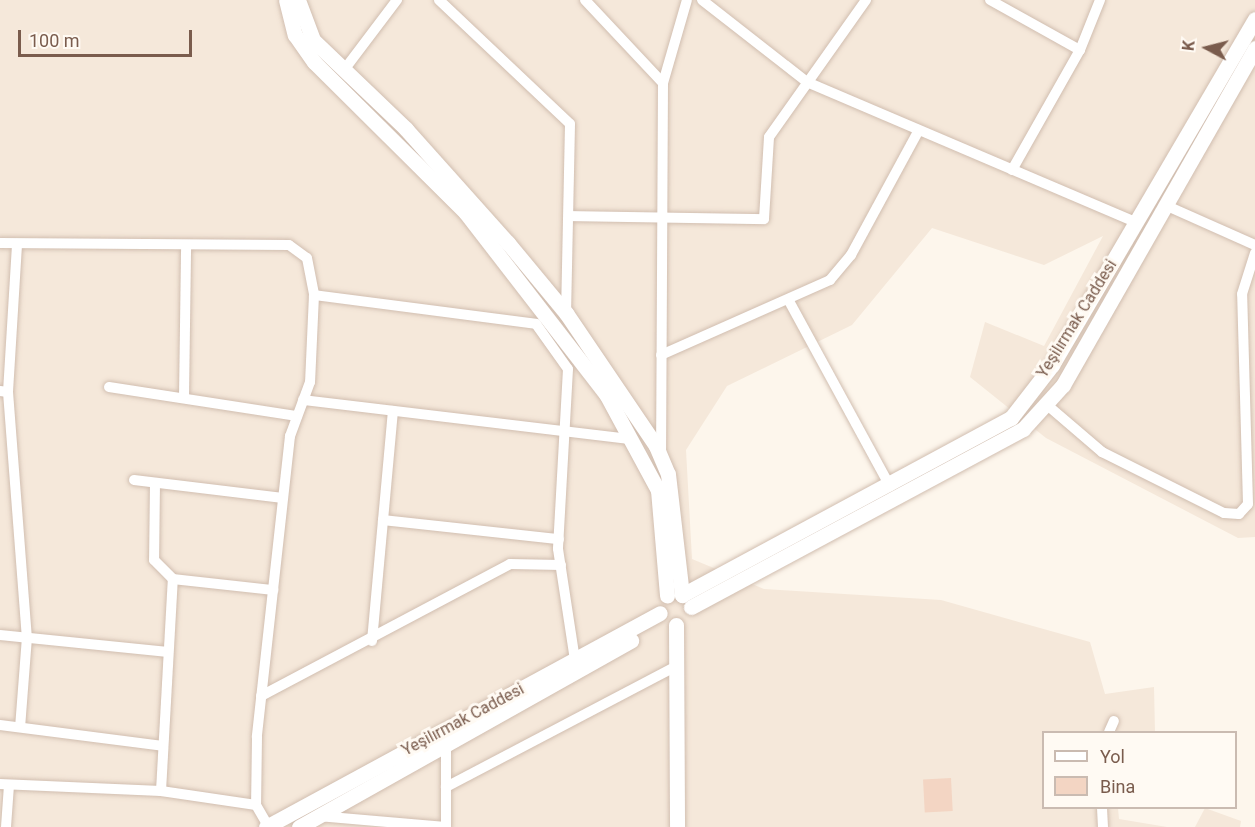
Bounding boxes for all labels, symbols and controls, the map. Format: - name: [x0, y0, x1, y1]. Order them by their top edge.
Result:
- scale bar: [21, 18, 195, 56]
- north arrow: [1177, 18, 1237, 78]
- text: 100 m: [29, 30, 80, 51]
- text: K: [1179, 40, 1199, 52]
- street label: Yeşilırmak Caddesi: [1033, 256, 1121, 382]
- street label: Yeşilırmak Caddesi: [399, 680, 527, 760]
- legend: [1042, 731, 1237, 809]
- text: Yol: [1100, 746, 1125, 767]
- text: Bina: [1100, 776, 1135, 797]

